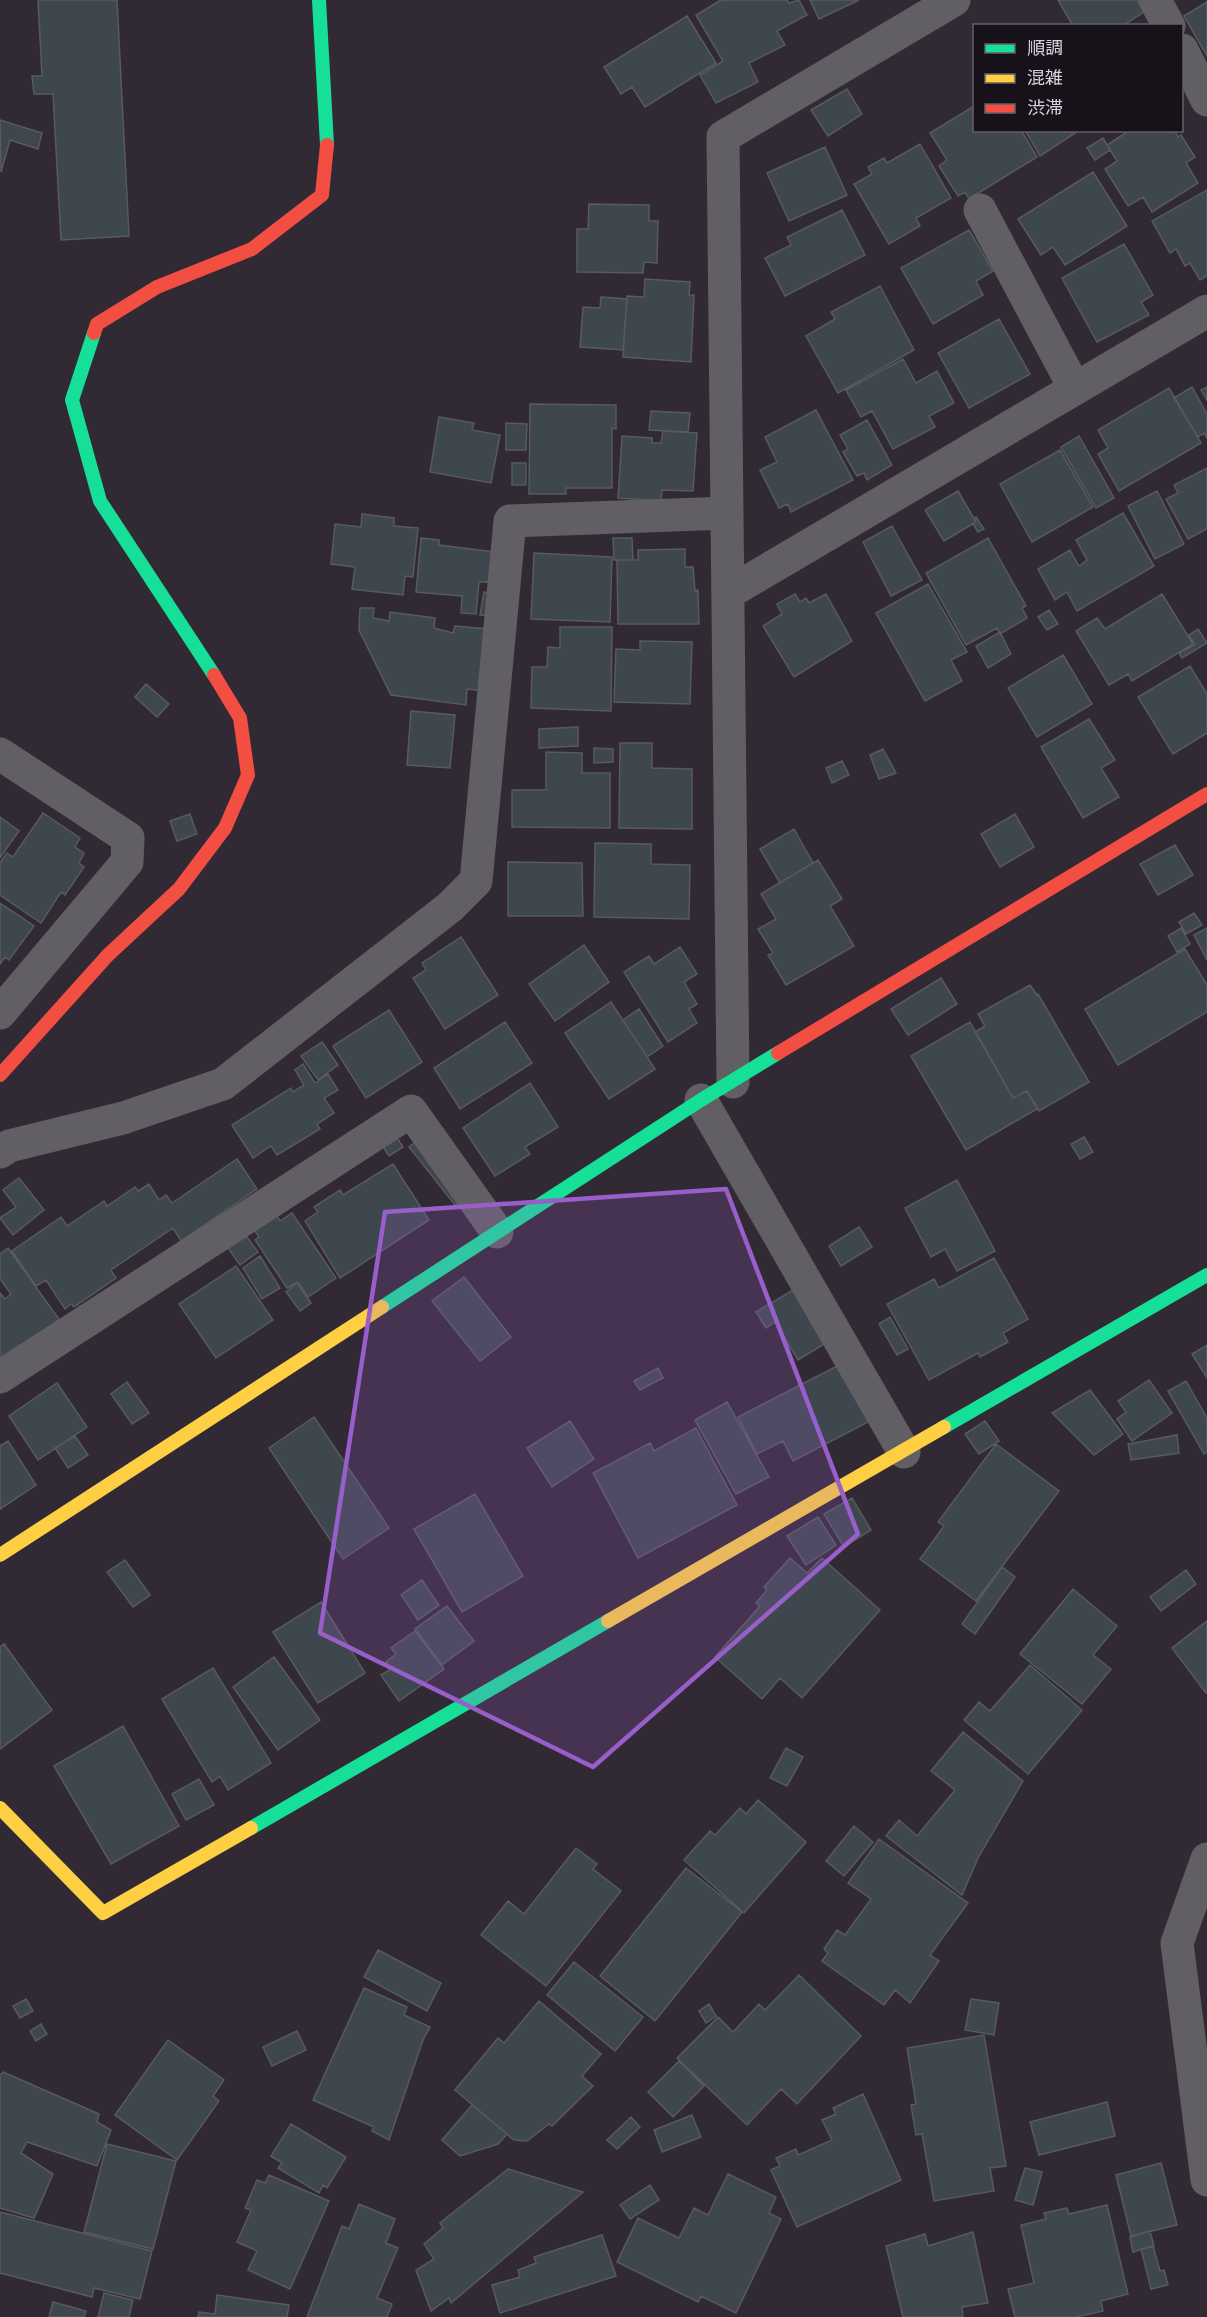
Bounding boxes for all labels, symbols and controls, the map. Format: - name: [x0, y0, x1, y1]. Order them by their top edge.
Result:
- legend: [973, 24, 1183, 132]
- text: 順調: [1027, 35, 1063, 59]
- text: 混雑: [1027, 65, 1063, 89]
- text: 渋滞: [1027, 95, 1063, 119]

